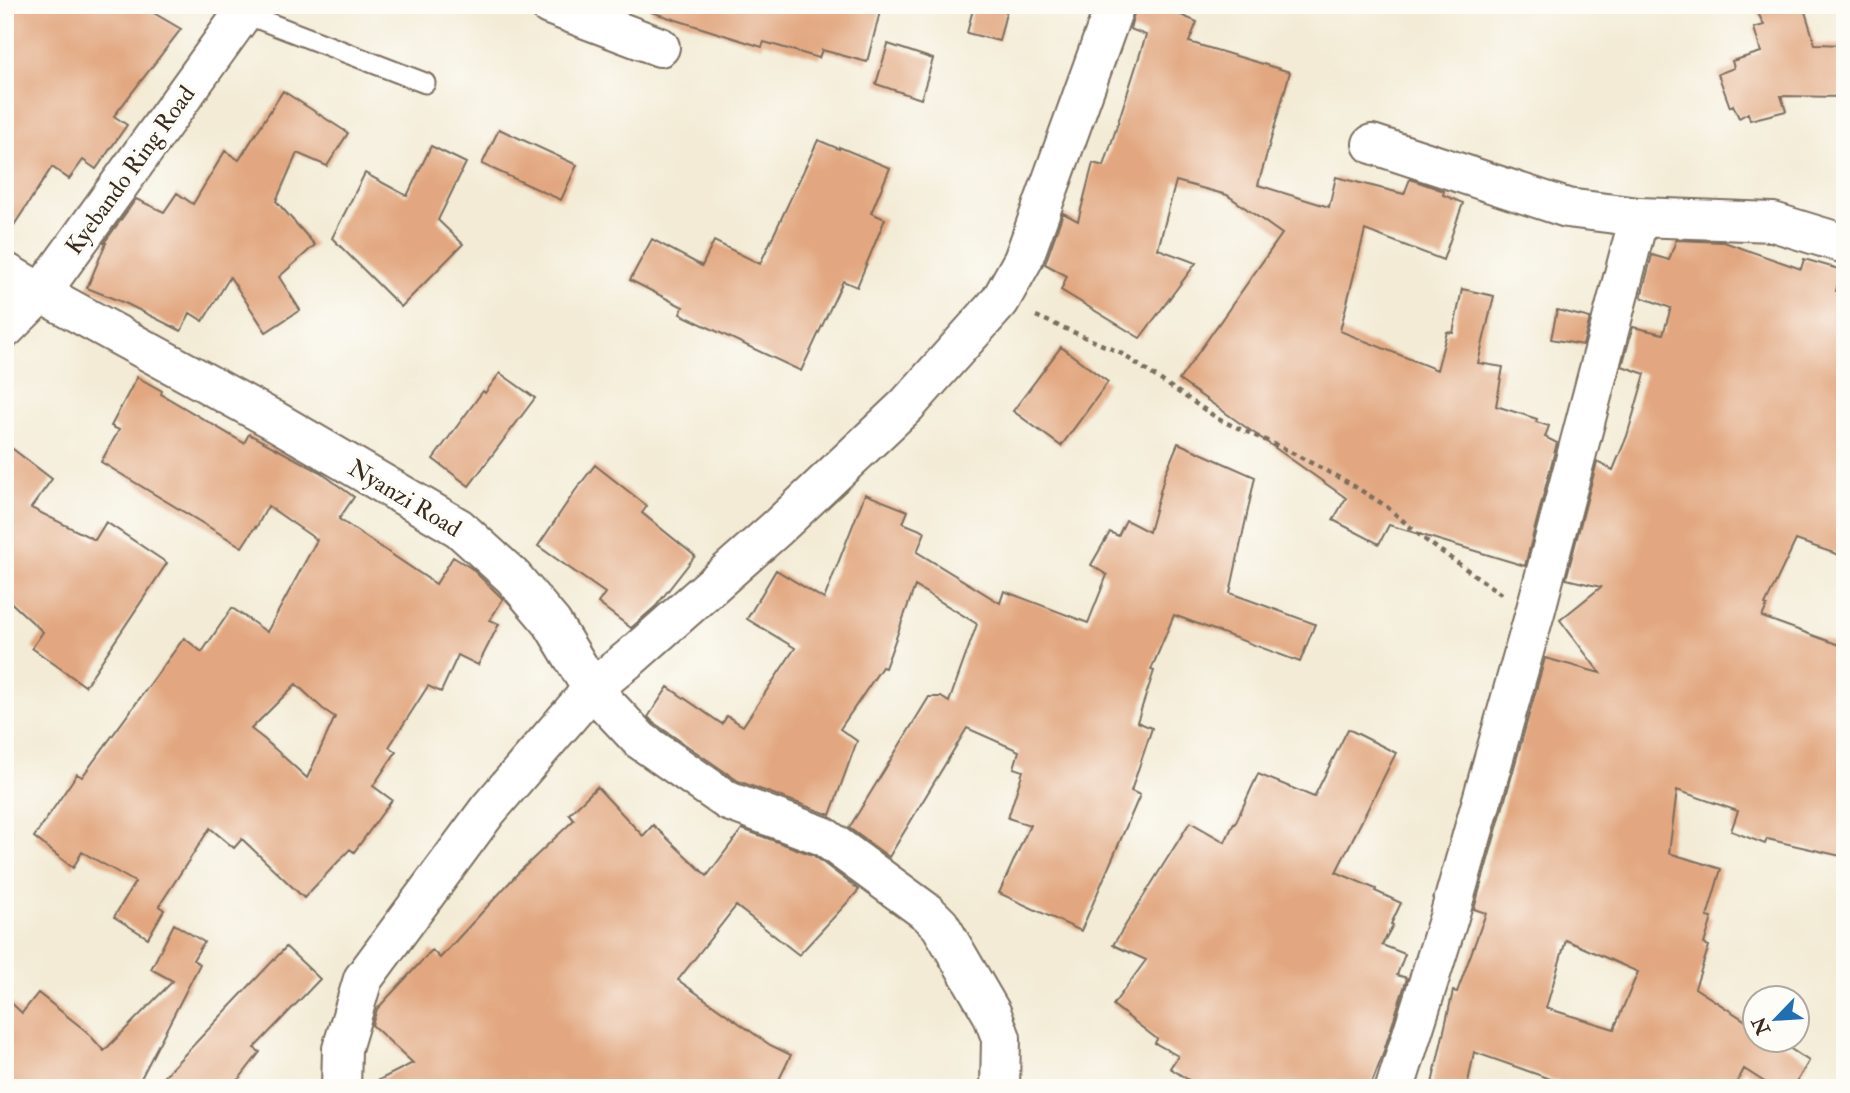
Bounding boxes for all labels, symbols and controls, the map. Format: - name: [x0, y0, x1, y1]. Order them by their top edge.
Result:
- street label: Kyebando Ring Road: [59, 79, 202, 261]
- street label: Nyanzi Road: [342, 452, 467, 544]
- north arrow: [1742, 984, 1812, 1054]
- text: N: [1747, 1012, 1776, 1039]

